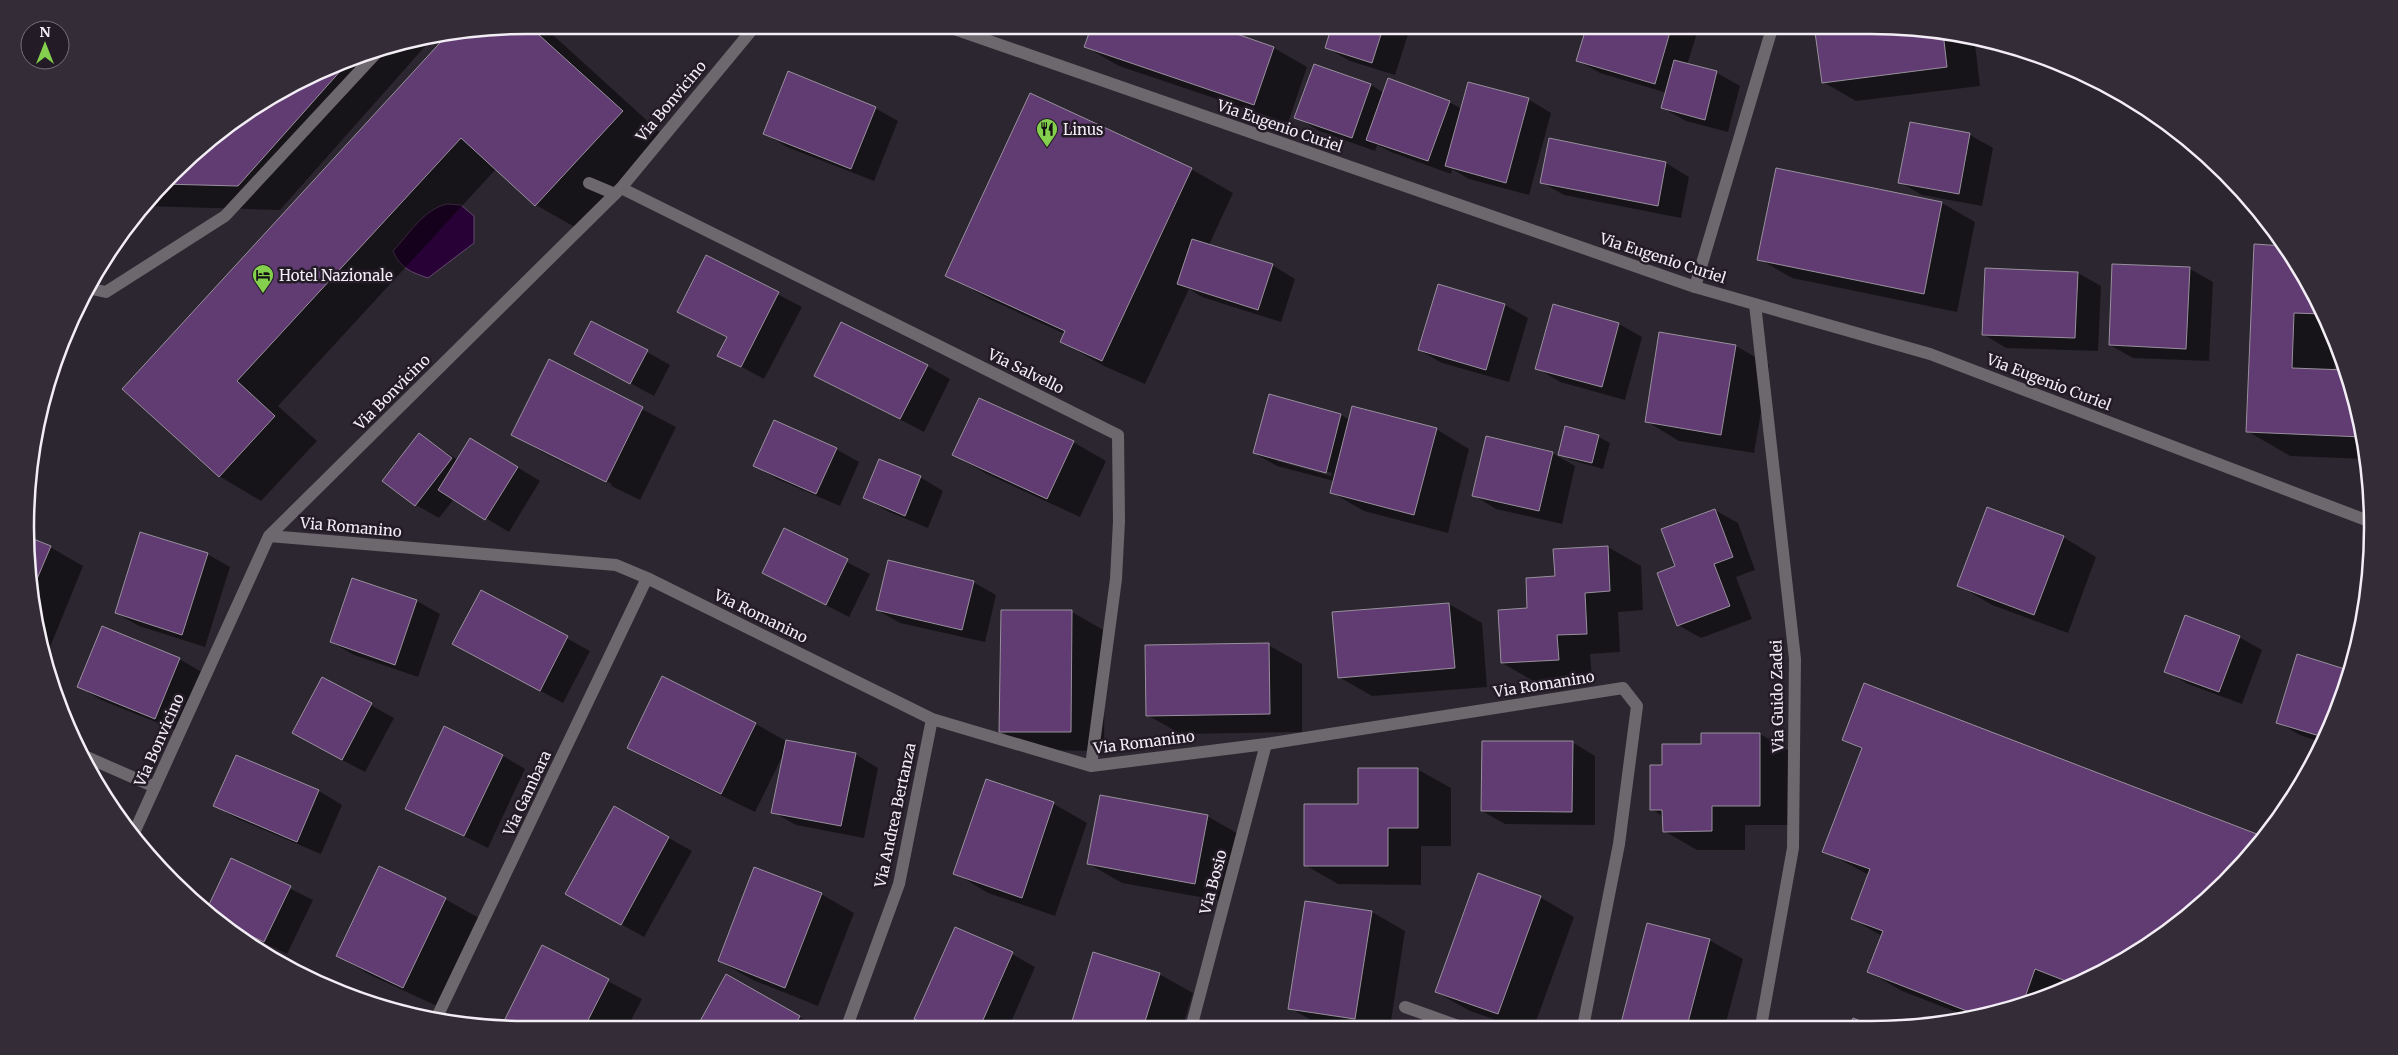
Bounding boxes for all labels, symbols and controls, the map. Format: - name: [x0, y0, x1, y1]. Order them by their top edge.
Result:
- north arrow: [20, 20, 70, 70]
- text: N: [39, 23, 51, 41]
- street label: Via Bonvicino: [631, 57, 710, 146]
- street label: Via Eugenio Curiel: [1214, 95, 1346, 157]
- restaurant icon: Linus: [1035, 117, 1059, 148]
- place label: Linus: [1063, 120, 1103, 139]
- street label: Via Eugenio Curiel: [1597, 228, 1729, 287]
- hotel icon: Hotel Nazionale: [251, 263, 275, 294]
- place label: Hotel Nazionale: [279, 266, 393, 285]
- street label: Via Salvello: [984, 344, 1067, 398]
- street label: Via Eugenio Curiel: [1983, 349, 2114, 415]
- street label: Via Bonvicino: [349, 350, 434, 435]
- street label: Via Romanino: [298, 513, 403, 541]
- street label: Via Romanino: [710, 585, 811, 647]
- street label: Via Guido Zadei: [1767, 639, 1787, 753]
- street label: Via Romanino: [1491, 667, 1596, 701]
- street label: Via Bonvicino: [130, 690, 188, 790]
- street label: Via Romanino: [1091, 726, 1196, 758]
- street label: Via Andrea Bertanza: [870, 741, 920, 890]
- street label: Via Gambara: [499, 747, 555, 840]
- street label: Via Bosio: [1195, 847, 1231, 917]

